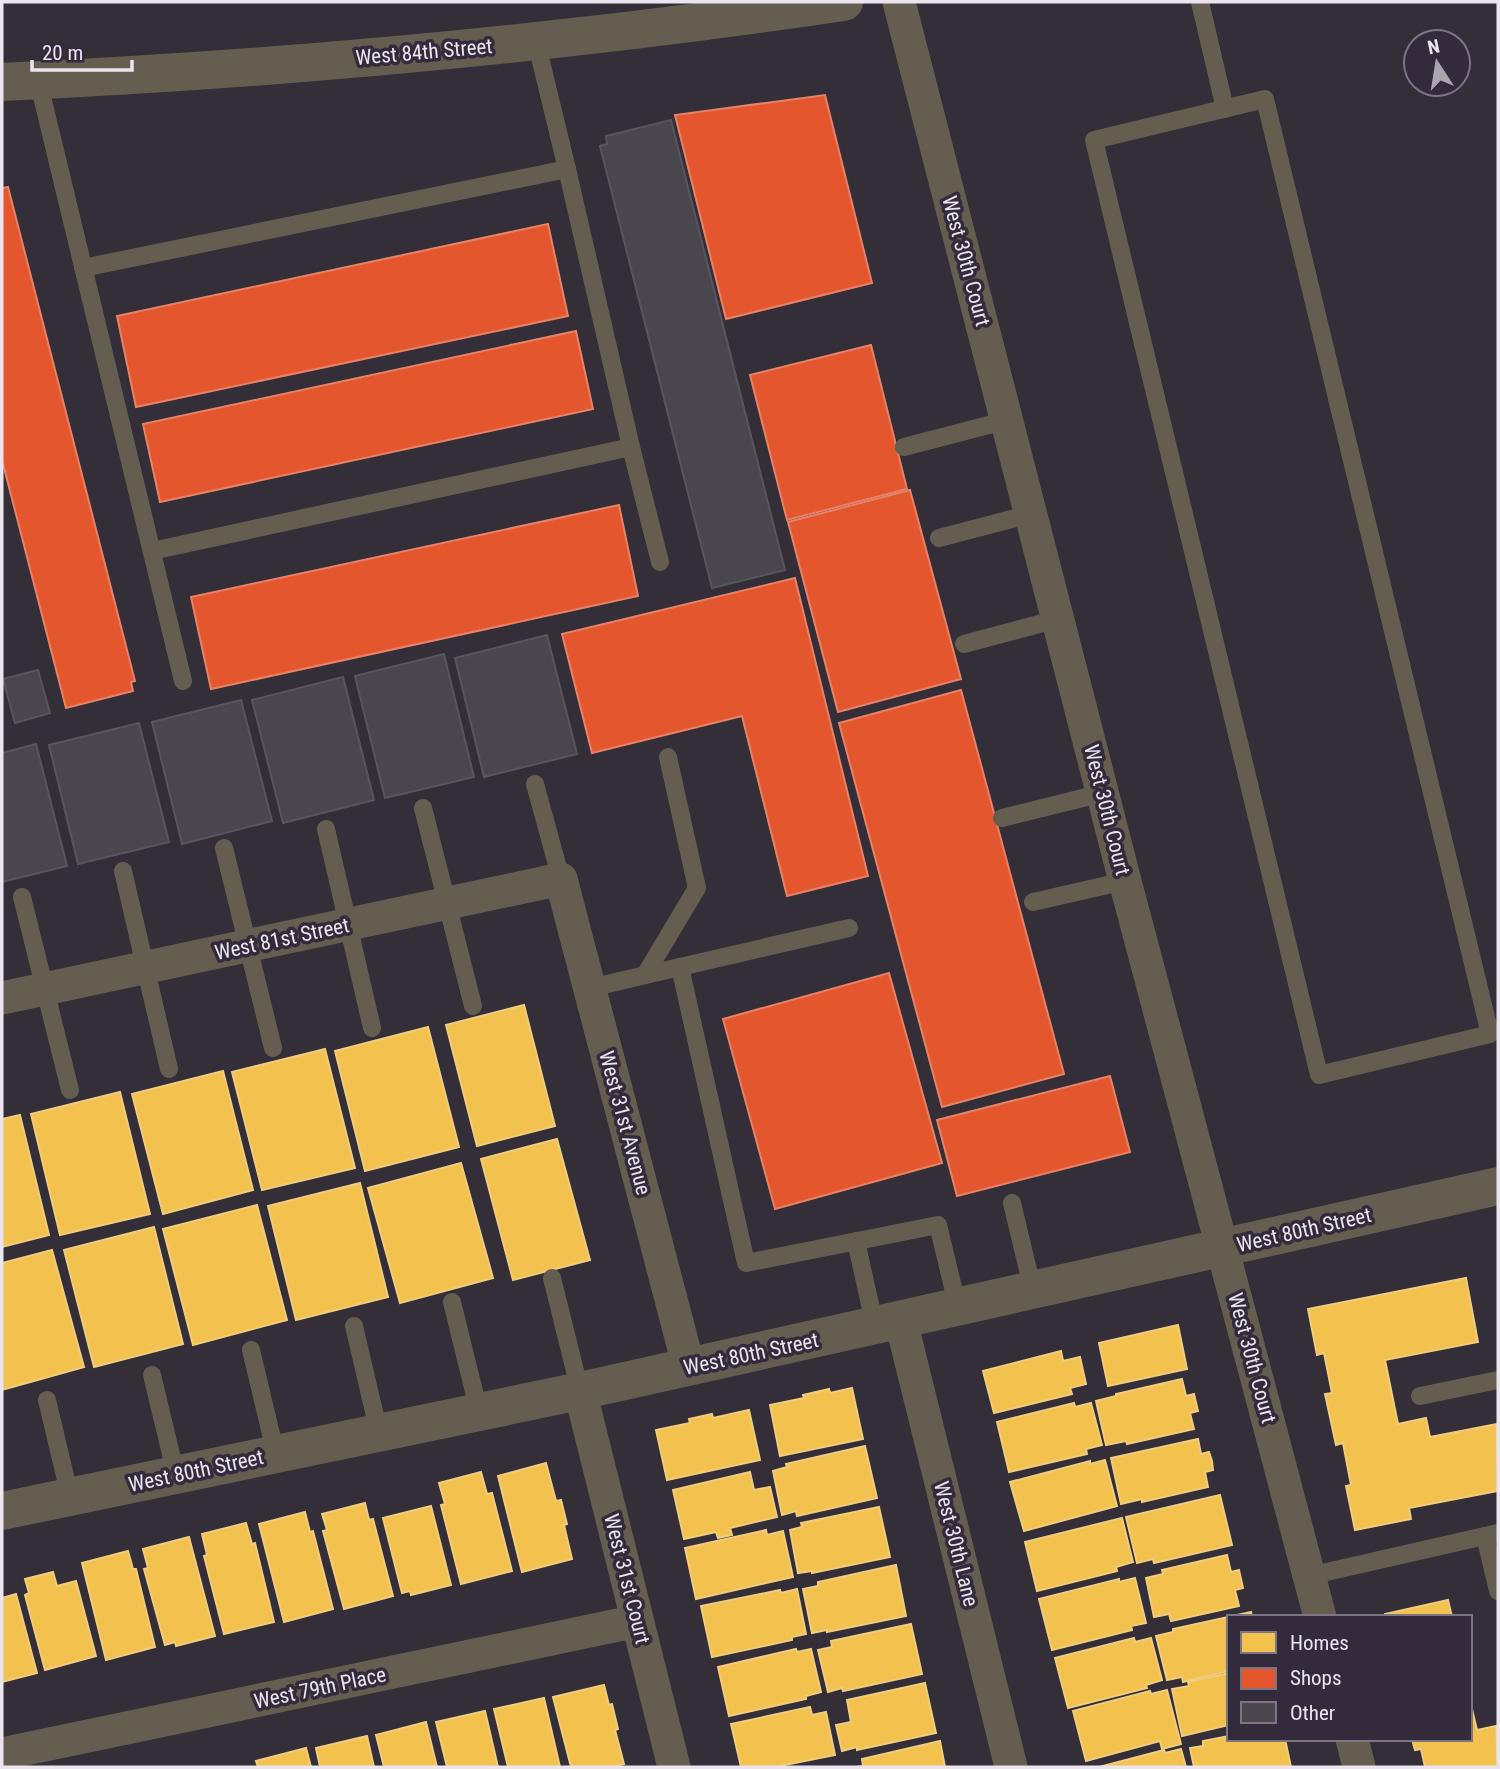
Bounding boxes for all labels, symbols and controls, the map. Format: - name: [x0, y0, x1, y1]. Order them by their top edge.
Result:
- scale bar: [32, 28, 131, 72]
- north arrow: [1402, 28, 1472, 98]
- street label: West 84th Street: [355, 34, 493, 70]
- text: N: [1425, 34, 1442, 59]
- text: 20 m: [42, 41, 83, 65]
- street label: West 30th Court: [937, 193, 995, 329]
- street label: West 30th Court: [1079, 742, 1135, 878]
- street label: West 81st Street: [213, 913, 351, 965]
- street label: West 31st Avenue: [594, 1048, 656, 1198]
- street label: West 80th Street: [1234, 1203, 1374, 1257]
- street label: West 30th Court: [1223, 1290, 1281, 1426]
- street label: West 80th Street: [681, 1328, 821, 1380]
- street label: West 80th Street: [126, 1445, 266, 1497]
- street label: West 30th Lane: [929, 1479, 983, 1609]
- street label: West 31st Court: [599, 1511, 655, 1647]
- legend: [1227, 1615, 1472, 1741]
- text: Homes: [1290, 1631, 1349, 1655]
- street label: West 79th Place: [252, 1662, 388, 1714]
- text: Shops: [1290, 1666, 1342, 1690]
- text: Other: [1290, 1701, 1335, 1725]

